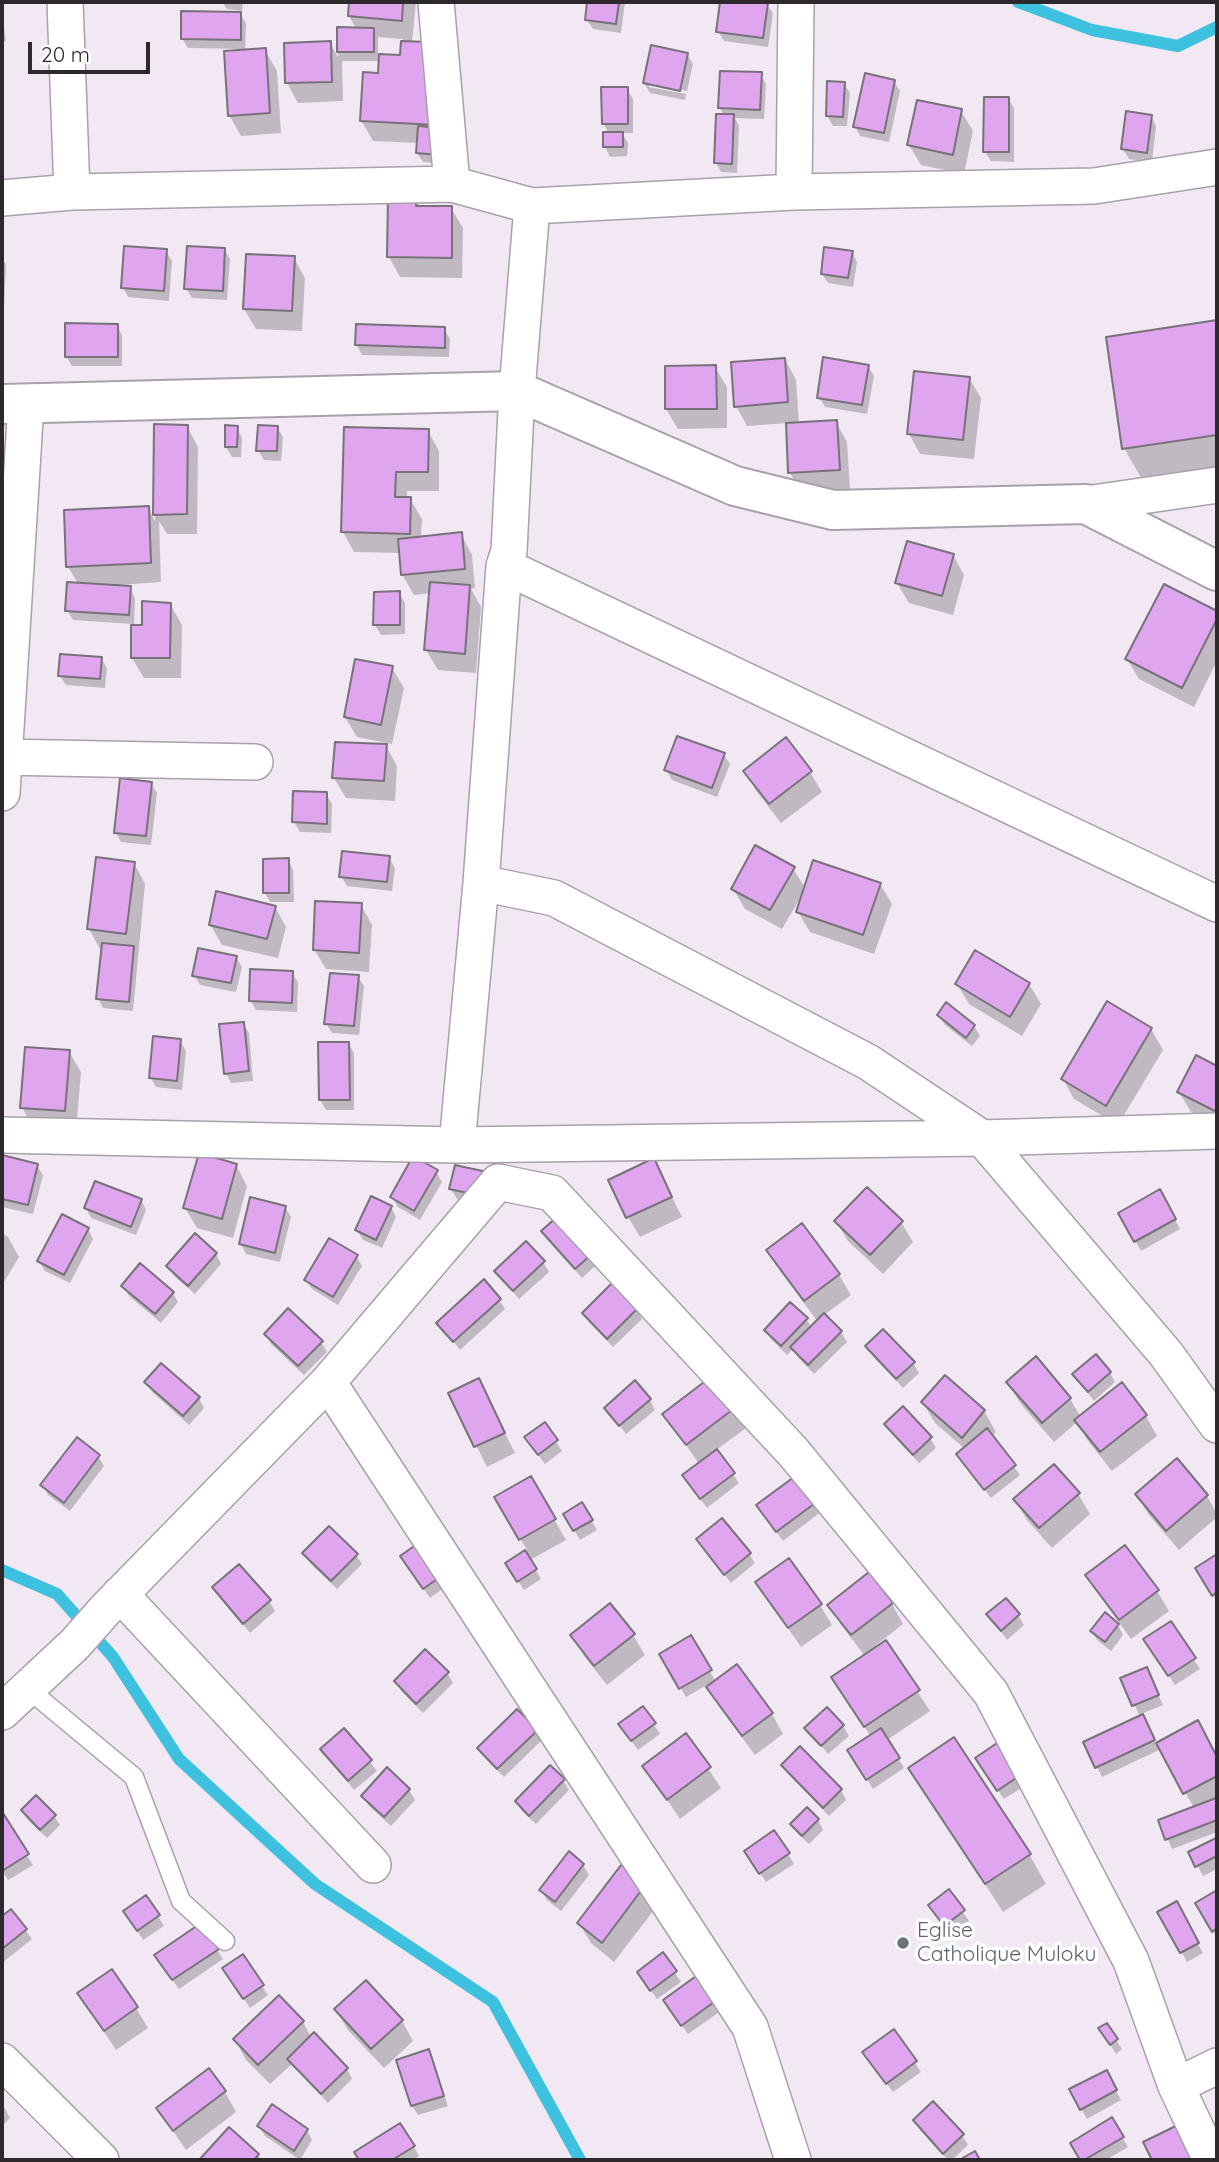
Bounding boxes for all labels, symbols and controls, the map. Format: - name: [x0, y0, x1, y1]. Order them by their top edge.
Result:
- scale bar: [32, 28, 154, 72]
- text: 20 m: [41, 41, 90, 67]
- place label: Eglise Catholique Muloku: [917, 1918, 1096, 1968]
- marker: Eglise Catholique Muloku: [895, 1935, 911, 1951]

